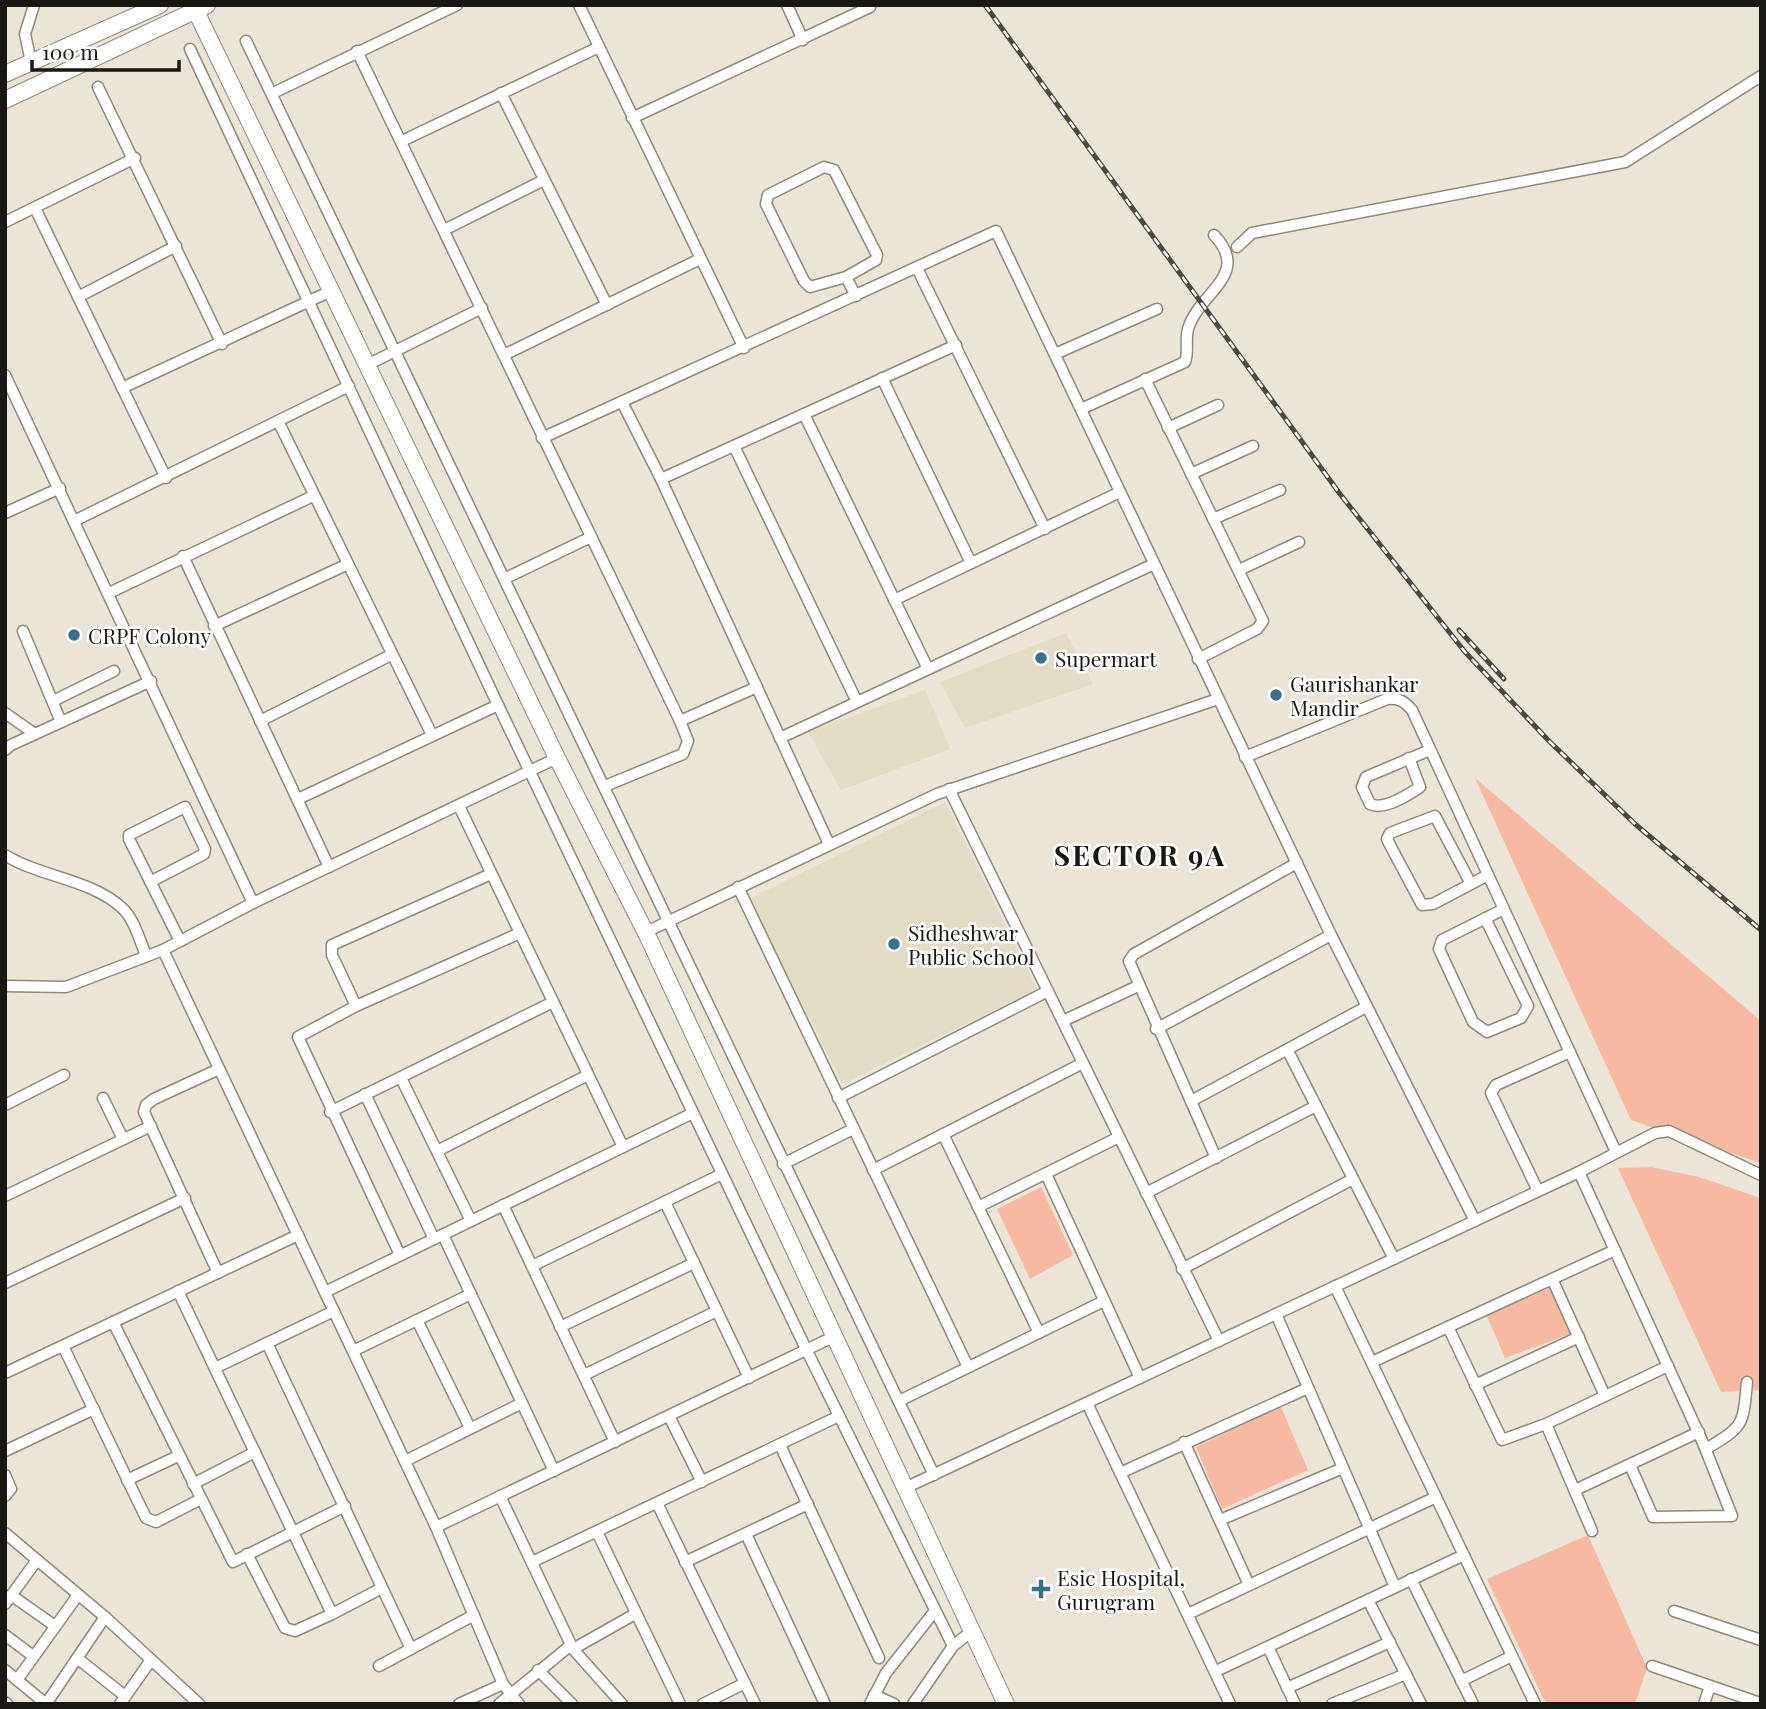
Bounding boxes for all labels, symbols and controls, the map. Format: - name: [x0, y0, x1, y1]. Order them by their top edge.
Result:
- scale bar: [32, 28, 178, 72]
- text: 100 m: [42, 37, 99, 65]
- place label: CRPF Colony: [88, 621, 211, 649]
- marker: CRPF Colony: [66, 627, 82, 643]
- place label: Supermart: [1055, 644, 1157, 672]
- marker: Supermart: [1033, 650, 1049, 666]
- place label: Gaurishankar Mandir: [1290, 669, 1419, 721]
- marker: Gaurishankar Mandir: [1268, 687, 1284, 703]
- district label: SECTOR 9A: [1054, 836, 1226, 873]
- place label: Sidheshwar Public School: [908, 918, 1034, 970]
- marker: Sidheshwar Public School: [886, 936, 902, 952]
- place label: Esic Hospital, Gurugram: [1057, 1563, 1185, 1615]
- marker: Esic Hospital, Gurugram: [1031, 1579, 1051, 1599]

